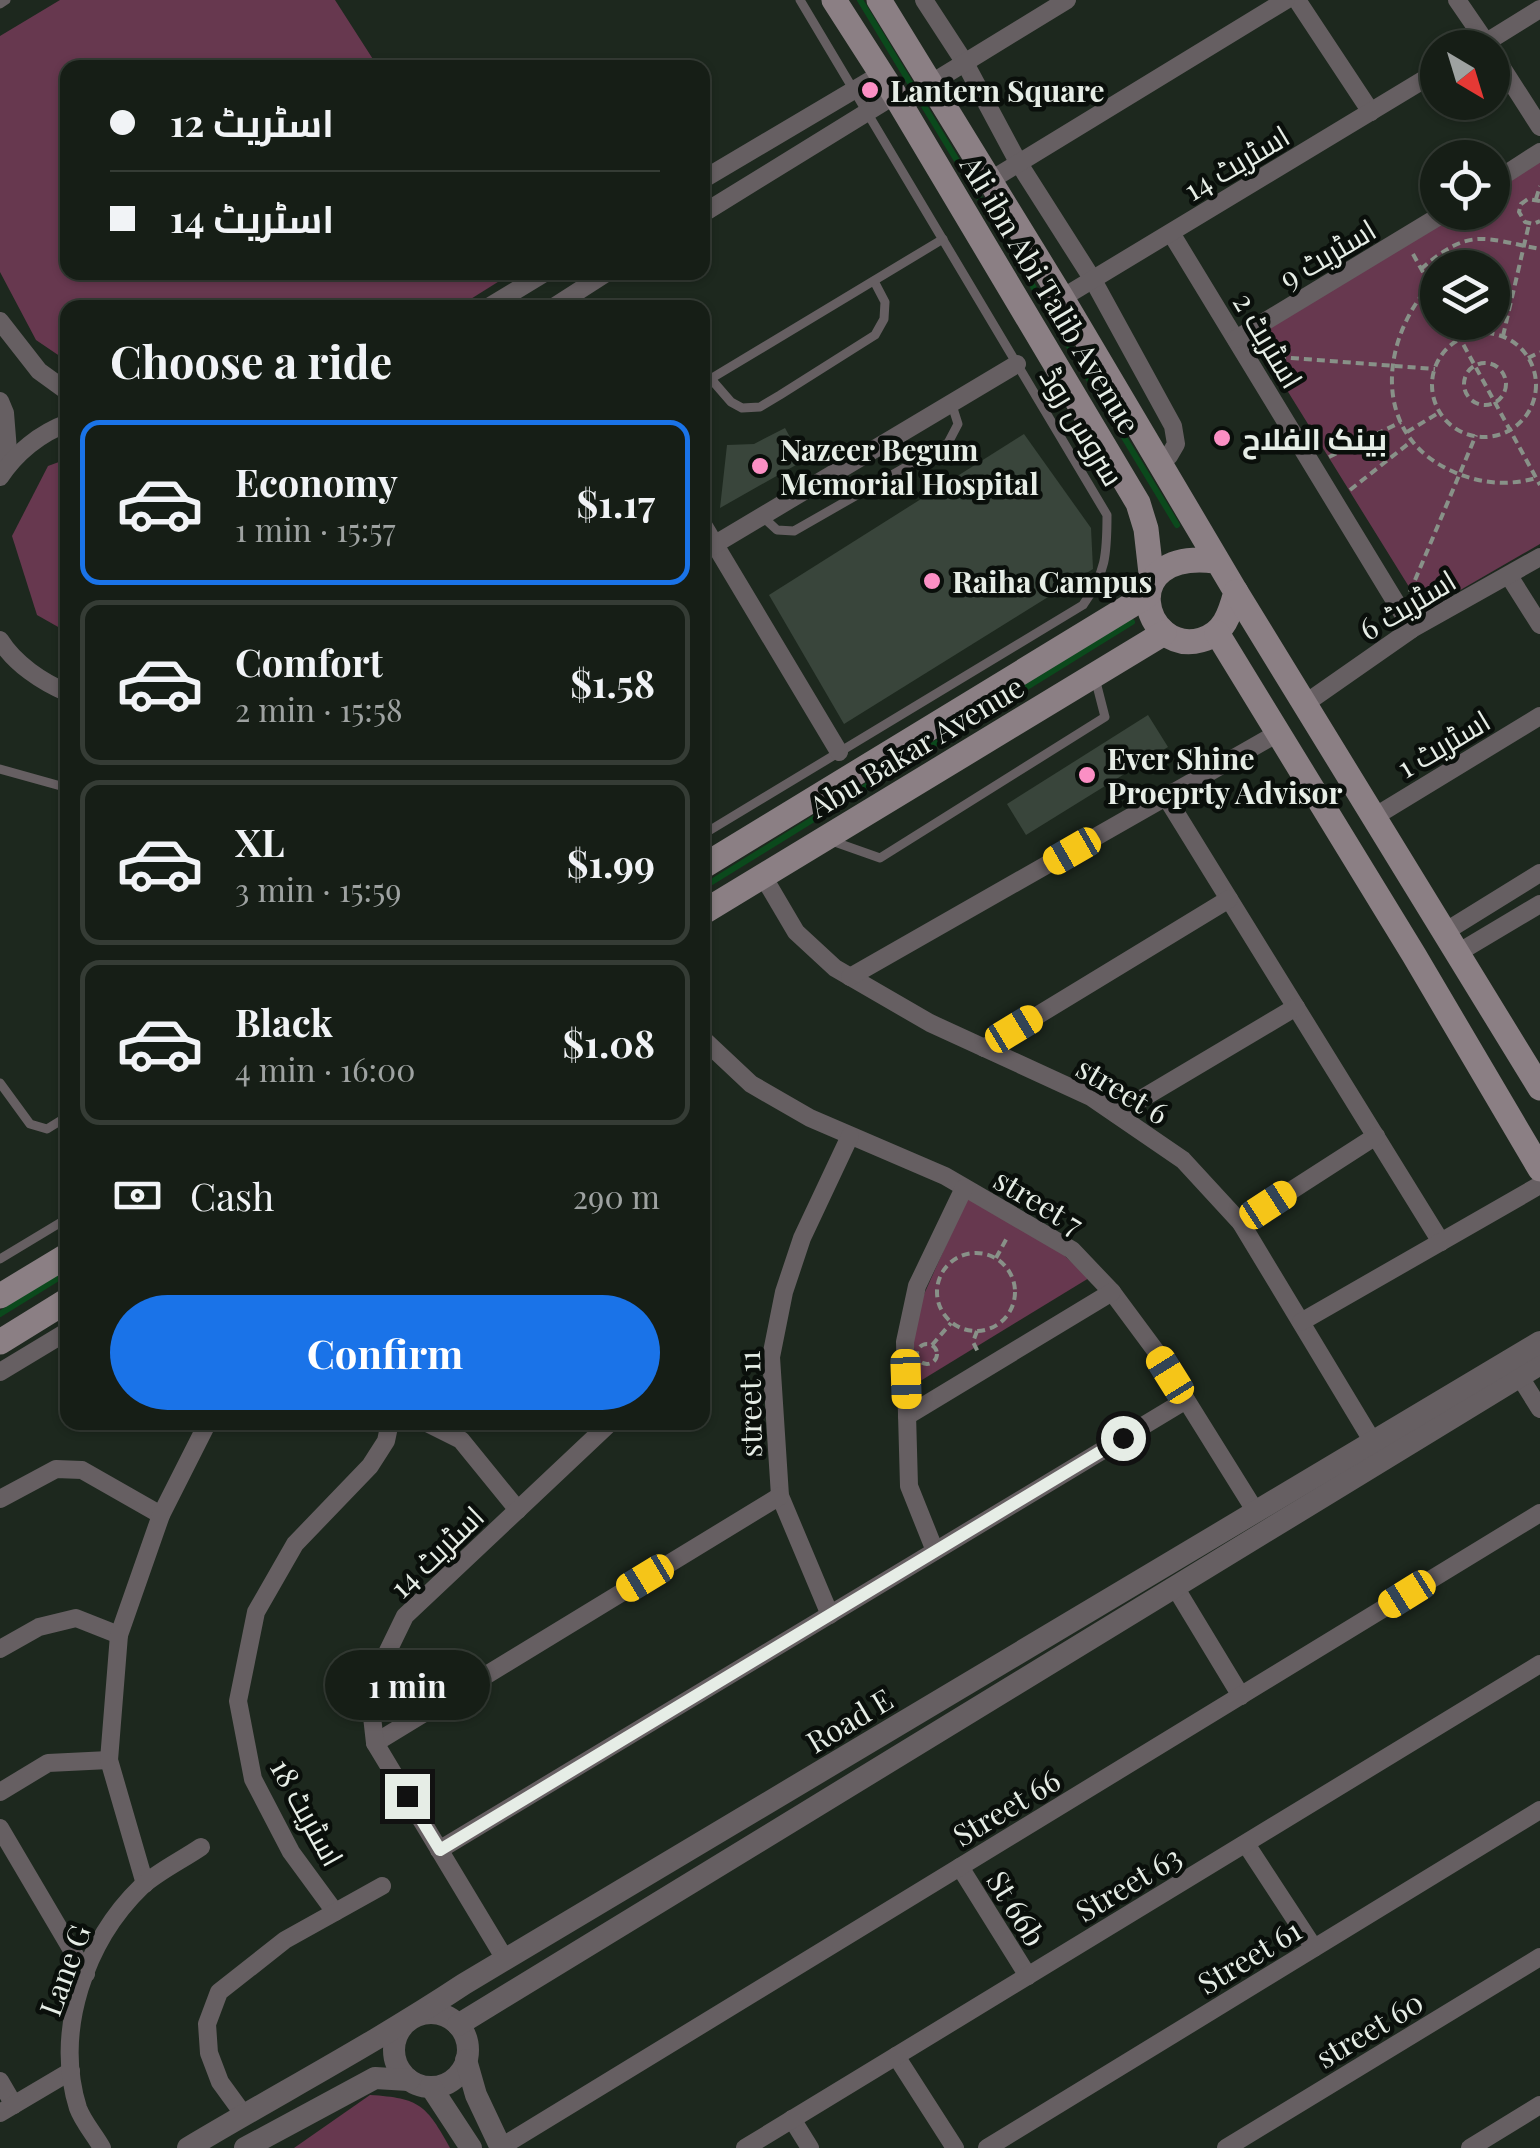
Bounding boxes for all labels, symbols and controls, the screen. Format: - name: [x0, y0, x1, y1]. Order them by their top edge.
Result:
- north arrow: [1420, 30, 1510, 120]
- map controls: [1420, 30, 1510, 340]
- place label: Lantern Square: [890, 70, 1105, 110]
- marker: Lantern Square: [859, 79, 881, 101]
- text: اسٹریٹ 12: [170, 96, 334, 147]
- street label: اسٹریٹ 14: [1176, 115, 1296, 209]
- button: locate: [1420, 140, 1510, 230]
- street label: Ali ibn Abi Talib Avenue: [951, 147, 1150, 441]
- text: اسٹریٹ 14: [170, 192, 334, 243]
- street label: اسٹریٹ 9: [1271, 209, 1383, 297]
- button: layers: [1420, 250, 1510, 340]
- street label: اسٹریٹ 2: [1225, 285, 1313, 395]
- text: Choose a ride: [110, 330, 392, 390]
- street label: سروس روڈ: [1032, 359, 1134, 493]
- place label: بینک الفلاح: [1242, 418, 1387, 460]
- marker: بینک الفلاح: [1211, 427, 1233, 449]
- place label: Nazeer Begum Memorial Hospital: [780, 429, 1039, 503]
- marker: Nazeer Begum Memorial Hospital: [749, 455, 771, 477]
- text: Economy: [235, 456, 398, 507]
- icon: car: [115, 458, 205, 548]
- text: $1.17: [577, 477, 655, 528]
- text: 1 min · 15:57: [235, 507, 396, 550]
- street label: اسٹریٹ 6: [1351, 560, 1463, 648]
- place label: Raiha Campus: [952, 561, 1152, 601]
- marker: Raiha Campus: [921, 570, 943, 592]
- text: Comfort: [235, 636, 383, 687]
- icon: car: [115, 638, 205, 728]
- text: $1.58: [570, 657, 655, 708]
- street label: Abu Bakar Avenue: [800, 666, 1031, 826]
- text: 2 min · 15:58: [235, 687, 403, 730]
- street label: اسٹریٹ 1: [1389, 700, 1497, 786]
- place label: Ever Shine Proeprty Advisor: [1107, 738, 1342, 812]
- marker: Ever Shine Proeprty Advisor: [1076, 764, 1098, 786]
- text: XL: [235, 816, 284, 867]
- icon: car: [115, 818, 205, 908]
- car: [1039, 823, 1105, 879]
- text: $1.99: [567, 837, 655, 888]
- text: 3 min · 15:59: [235, 867, 402, 910]
- text: Black: [235, 996, 333, 1047]
- icon: car: [115, 998, 205, 1088]
- car: [981, 1001, 1047, 1057]
- text: $1.08: [563, 1017, 655, 1068]
- text: 4 min · 16:00: [235, 1047, 415, 1090]
- street label: street 6: [1070, 1047, 1176, 1133]
- street label: street 7: [987, 1159, 1091, 1243]
- icon: cash: [110, 1168, 165, 1223]
- text: Cash: [190, 1170, 274, 1221]
- text: 290 m: [573, 1174, 660, 1217]
- car: [1235, 1176, 1301, 1234]
- button: Confirm: [110, 1295, 660, 1410]
- car: [1141, 1342, 1199, 1408]
- car: [890, 1348, 922, 1410]
- street label: street 11: [728, 1350, 770, 1458]
- route start: [1101, 1416, 1146, 1461]
- street label: اسٹریٹ 14: [380, 1496, 492, 1606]
- car: [612, 1550, 678, 1606]
- car: [1374, 1565, 1440, 1623]
- callout: 1 min: [324, 1651, 490, 1721]
- text: 1 min: [368, 1663, 447, 1706]
- street label: Road E: [798, 1679, 900, 1761]
- street label: اسٹریٹ 18: [262, 1751, 354, 1873]
- street label: Street 66: [945, 1759, 1067, 1855]
- route end: [385, 1774, 430, 1819]
- street label: Street 63: [1068, 1836, 1188, 1930]
- street label: St 66b: [978, 1863, 1056, 1953]
- street label: Street 61: [1190, 1909, 1308, 2003]
- street label: Lane G: [29, 1919, 99, 2021]
- street label: street 60: [1308, 1981, 1430, 2077]

